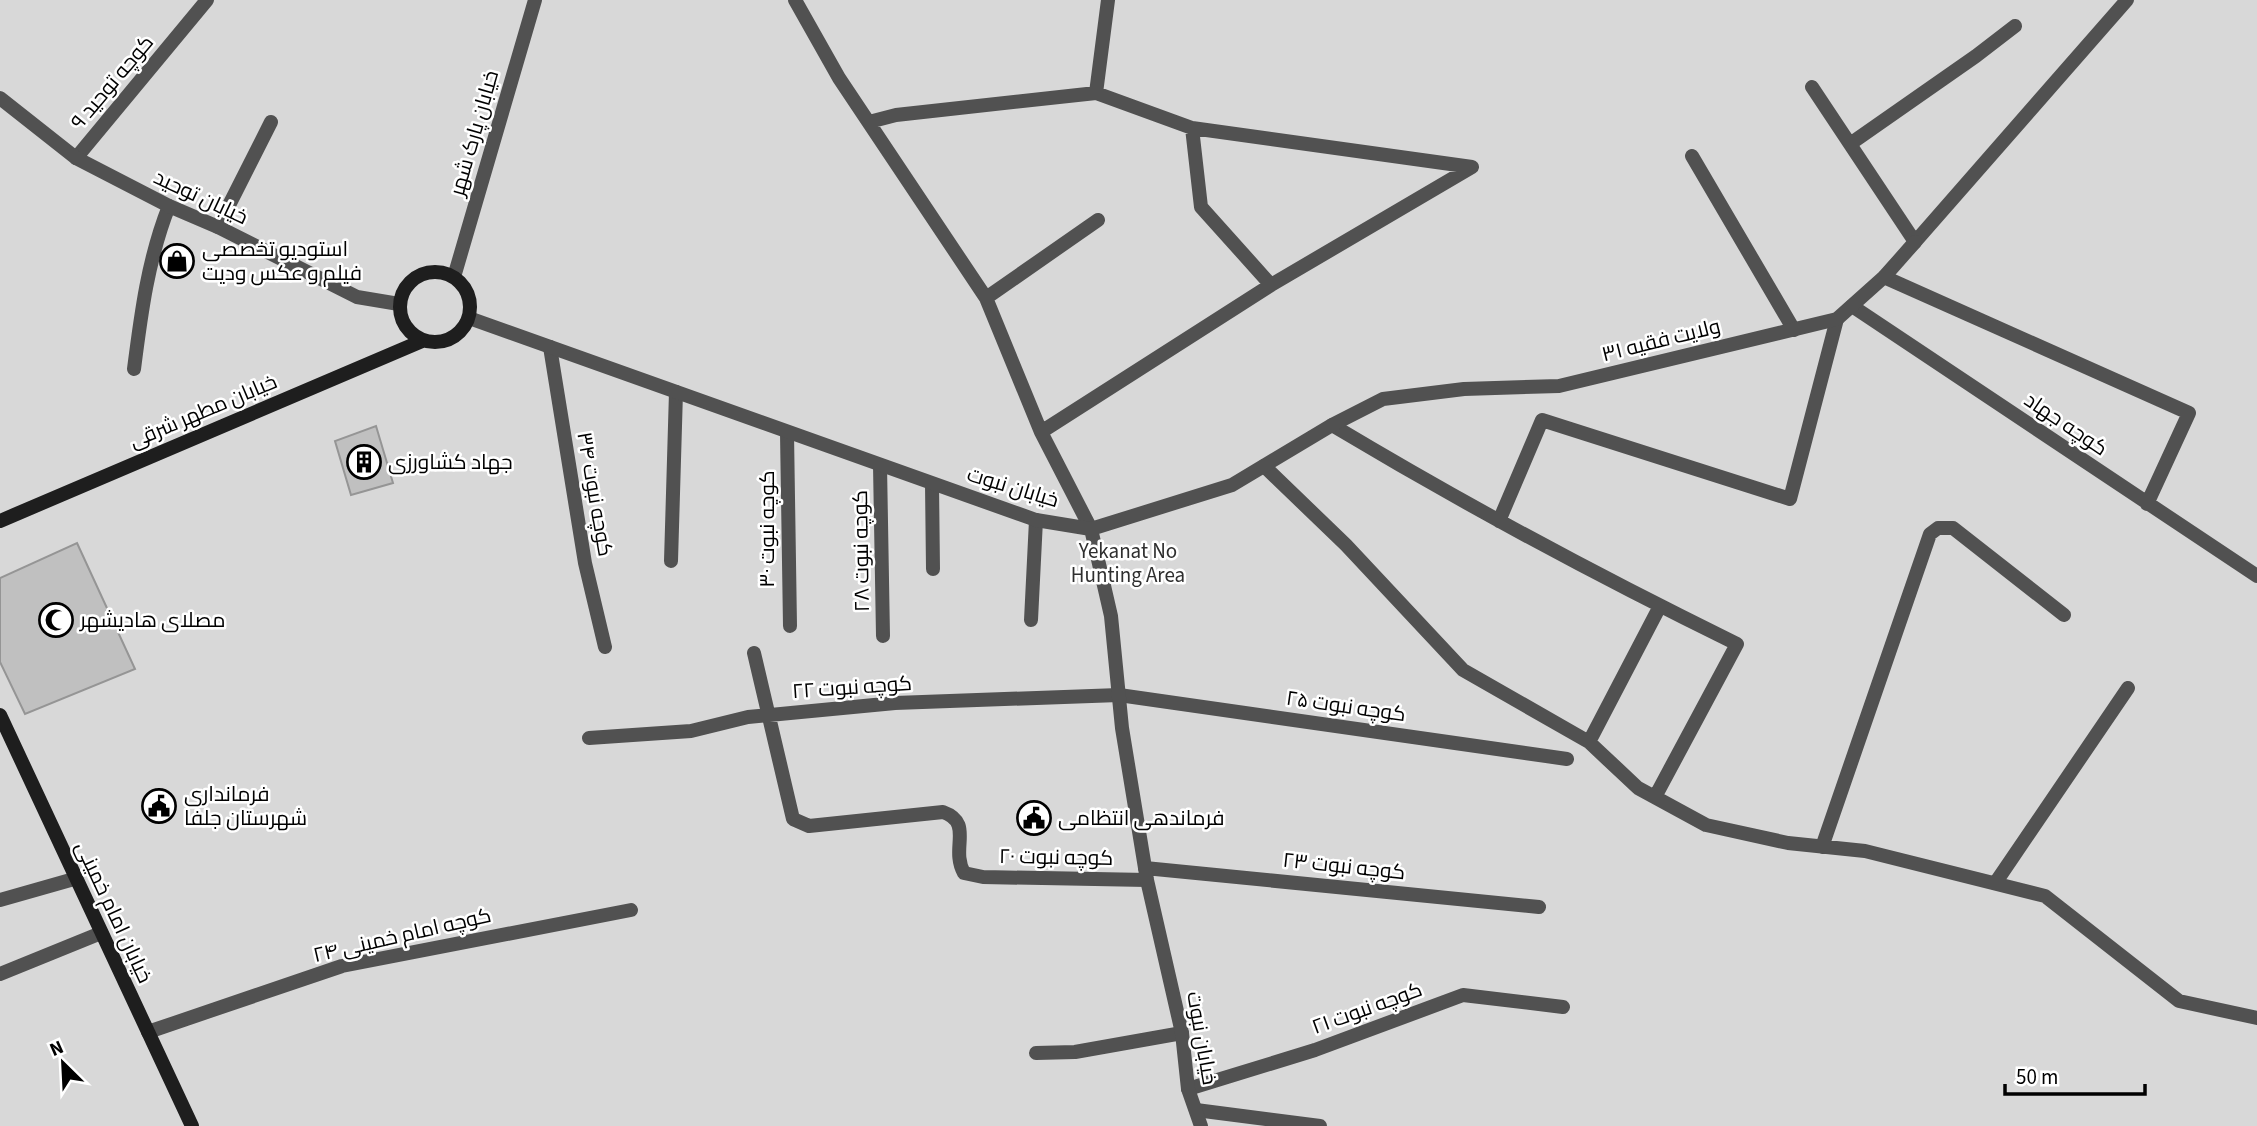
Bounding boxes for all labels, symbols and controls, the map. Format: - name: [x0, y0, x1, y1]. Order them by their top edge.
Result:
- street label: کوچه توحید ۹: [63, 28, 161, 136]
- street label: خیابان پارک شهر: [441, 67, 506, 200]
- street label: خیابان توحید: [149, 162, 253, 232]
- place label: استودیو تخصصی فیلم و عکس ودیت: [202, 234, 362, 288]
- shop icon: استودیو تخصصی فیلم و عکس ودیت: [158, 242, 196, 280]
- street label: ولایت فقیه ۳۱: [1599, 311, 1723, 369]
- street label: خیابان مطهر شرقی: [124, 366, 282, 456]
- street label: کوچه جهاد: [2018, 385, 2114, 463]
- street label: کوچه نبوت ۳۴: [569, 429, 621, 559]
- building icon: جهاد کشاورزی: [345, 443, 383, 481]
- place label: جهاد کشاورزی: [388, 447, 513, 477]
- street label: خیابان نبوت: [963, 459, 1063, 515]
- street label: کوچه نبوت ۳۰: [752, 470, 782, 588]
- street label: کوچه نبوت ۲۸: [845, 490, 877, 612]
- park label: Yekanat No Hunting Area: [1071, 536, 1185, 590]
- mosque icon: مصلای هادیشهر: [37, 601, 75, 639]
- place label: مصلای هادیشهر: [79, 605, 225, 635]
- street label: کوچه نبوت ۲۲: [791, 668, 913, 706]
- street label: کوچه نبوت ۲۵: [1284, 683, 1408, 729]
- place label: فرمانداری شهرستان جلفا: [184, 779, 307, 833]
- public building icon: فرمانداری شهرستان جلفا: [140, 787, 178, 825]
- public building icon: فرماندهی انتظامی: [1015, 799, 1053, 837]
- place label: فرماندهی انتظامی: [1058, 803, 1224, 833]
- street label: خیابان امام خمینی: [68, 836, 160, 988]
- street label: کوچه نبوت ۲۰: [999, 841, 1113, 873]
- street label: کوچه نبوت ۲۳: [1281, 845, 1407, 887]
- street label: کوچه امام خمینی ۲۴: [310, 900, 494, 970]
- street label: کوچه نبوت ۲۱: [1308, 974, 1426, 1042]
- street label: خیابان نبوت: [1179, 989, 1225, 1087]
- north arrow: [28, 1028, 98, 1098]
- text: N: [45, 1034, 68, 1064]
- scale bar: [2005, 1052, 2145, 1096]
- text: 50 m: [2016, 1062, 2058, 1092]

